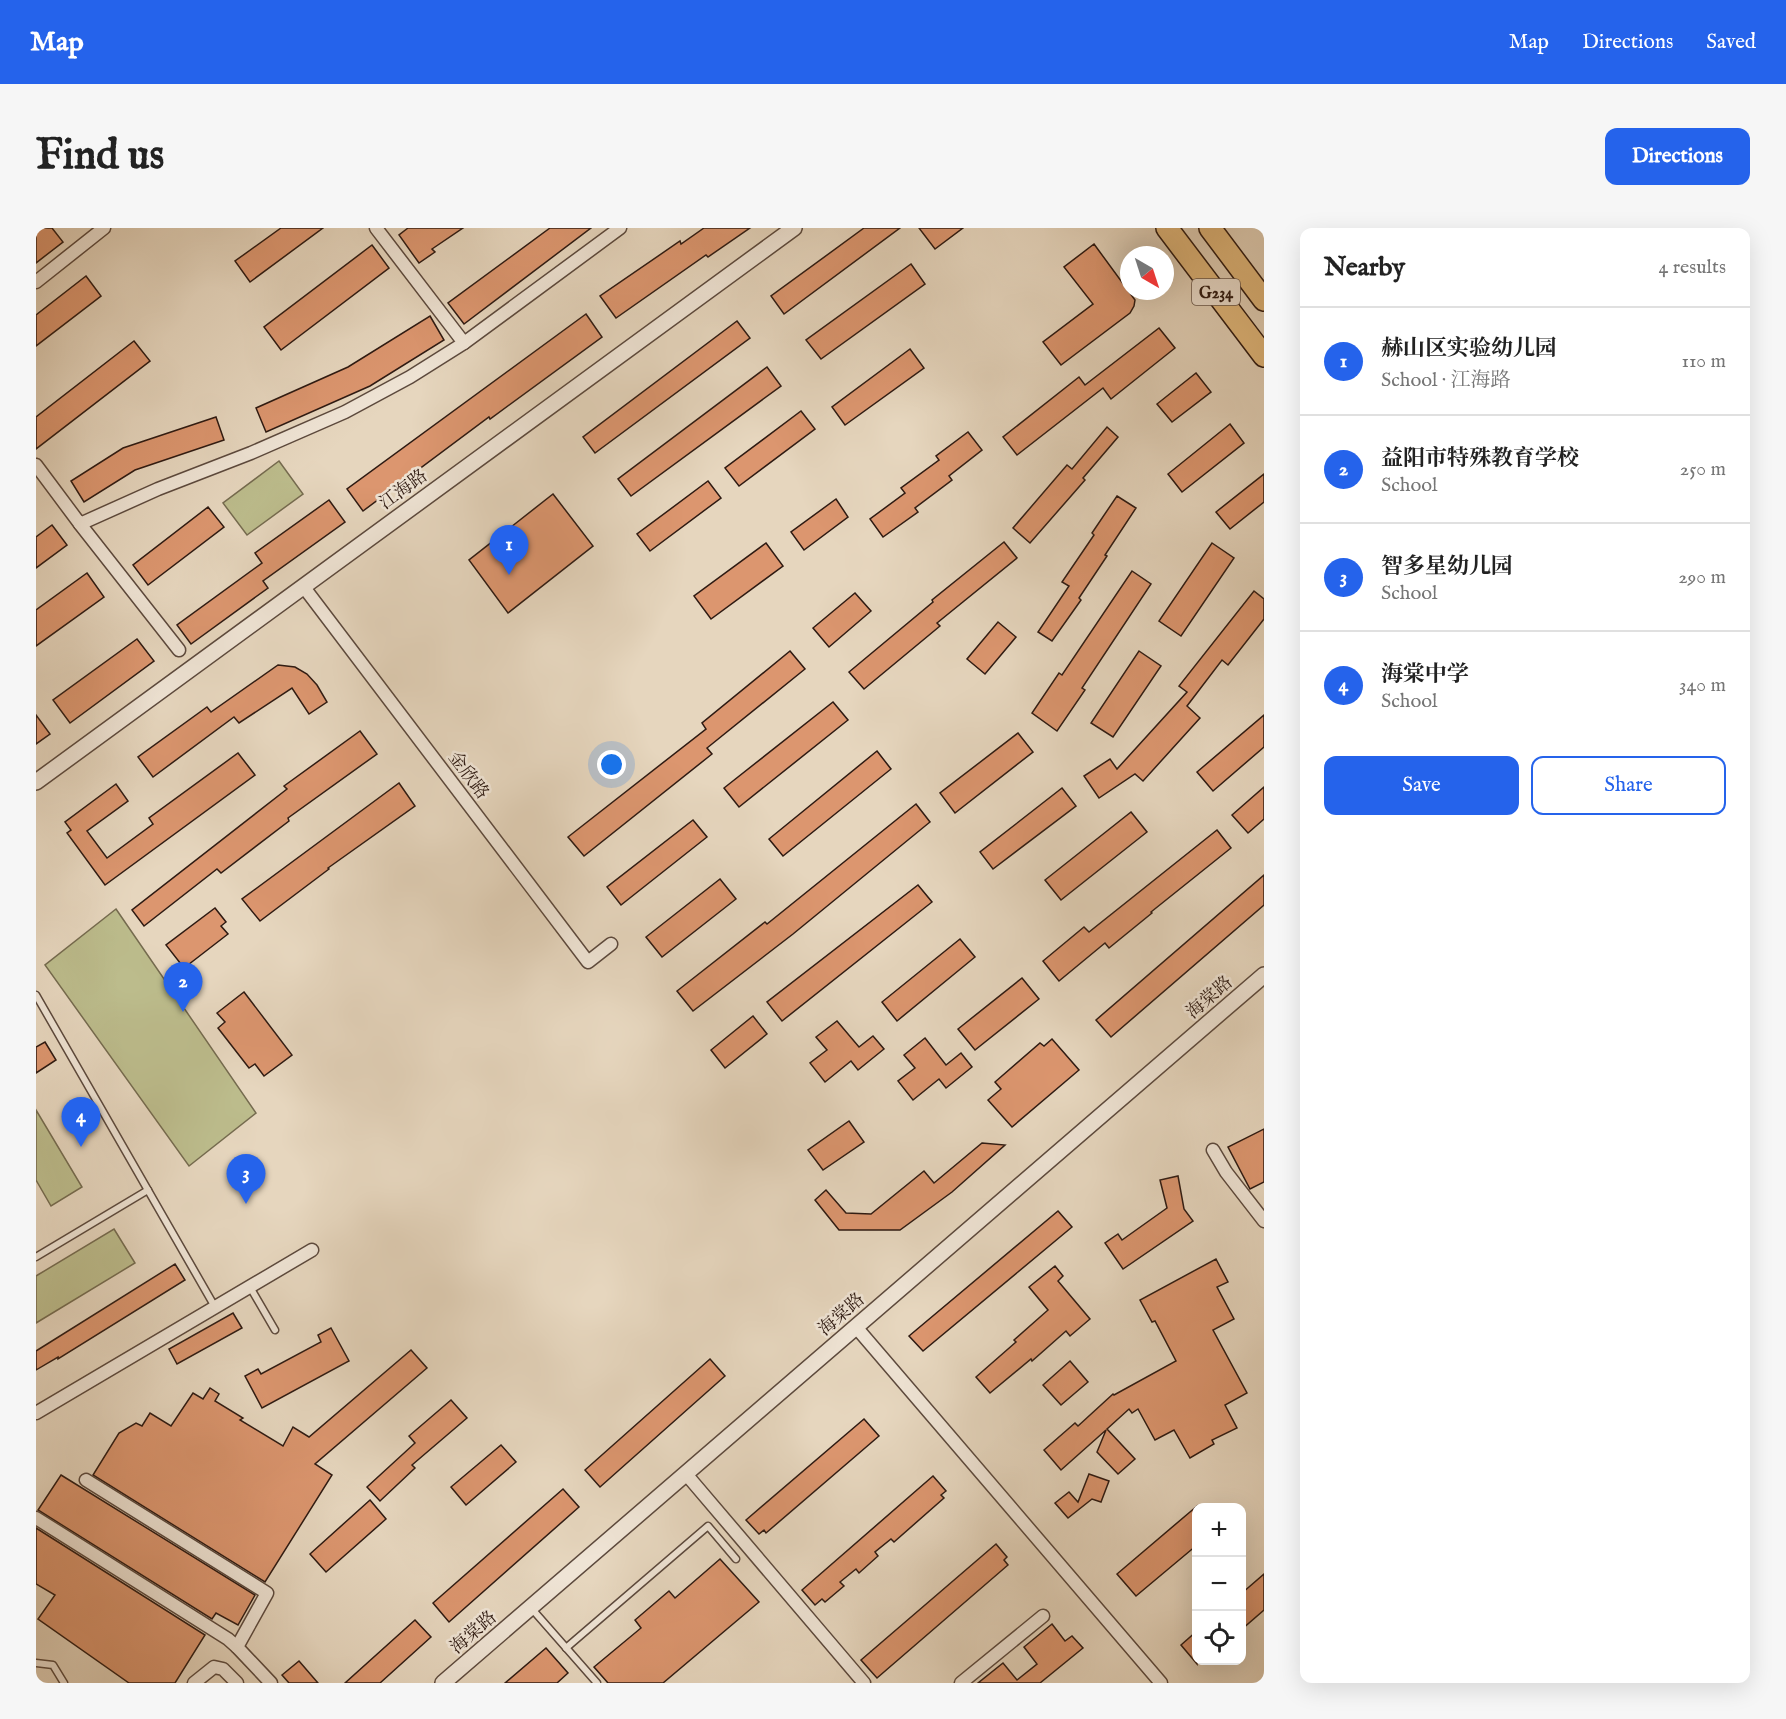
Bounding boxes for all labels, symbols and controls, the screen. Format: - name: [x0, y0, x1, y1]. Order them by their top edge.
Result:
- text: Map: [30, 25, 84, 60]
- text: Map: [1509, 29, 1549, 56]
- text: Directions: [1582, 29, 1673, 56]
- text: Saved: [1706, 29, 1756, 56]
- button: Directions: [1605, 128, 1750, 185]
- text: Find us: [36, 130, 164, 183]
- north arrow: [1120, 246, 1174, 300]
- text: Nearby: [1324, 251, 1405, 284]
- text: 4 results: [1659, 255, 1726, 280]
- road number: G234: [1192, 279, 1240, 305]
- text: 赫山区实验幼儿园: [1381, 335, 1557, 363]
- text: 1: [1340, 349, 1347, 374]
- text: 110 m: [1682, 349, 1726, 374]
- text: School · 江海路: [1381, 368, 1511, 393]
- text: 益阳市特殊教育学校: [1381, 445, 1579, 473]
- text: 2: [1339, 457, 1348, 482]
- text: 250 m: [1680, 457, 1726, 482]
- street label: 江海路: [375, 465, 432, 515]
- text: School: [1381, 473, 1437, 498]
- pin: 1: [490, 526, 528, 575]
- text: 智多星幼儿园: [1381, 553, 1513, 581]
- text: 3: [1340, 565, 1347, 590]
- text: 290 m: [1678, 565, 1726, 590]
- text: School: [1381, 581, 1437, 606]
- text: 海棠中学: [1381, 661, 1469, 689]
- text: 4: [1339, 673, 1348, 698]
- text: 340 m: [1679, 673, 1726, 698]
- text: School: [1381, 689, 1437, 714]
- street label: 金欣路: [442, 747, 493, 804]
- your location: [597, 750, 626, 779]
- button: Save: [1324, 756, 1519, 815]
- button: Share: [1531, 756, 1726, 815]
- pin: 2: [164, 962, 202, 1012]
- street label: 海棠路: [1182, 972, 1238, 1025]
- pin: 4: [62, 1098, 100, 1147]
- pin: 3: [226, 1154, 266, 1204]
- street label: 海棠路: [814, 1289, 870, 1342]
- map controls: [1192, 1503, 1246, 1665]
- button: +: [1192, 1503, 1246, 1557]
- button: −: [1192, 1557, 1246, 1611]
- street label: 海棠路: [446, 1607, 502, 1660]
- button: locate: [1192, 1611, 1246, 1665]

